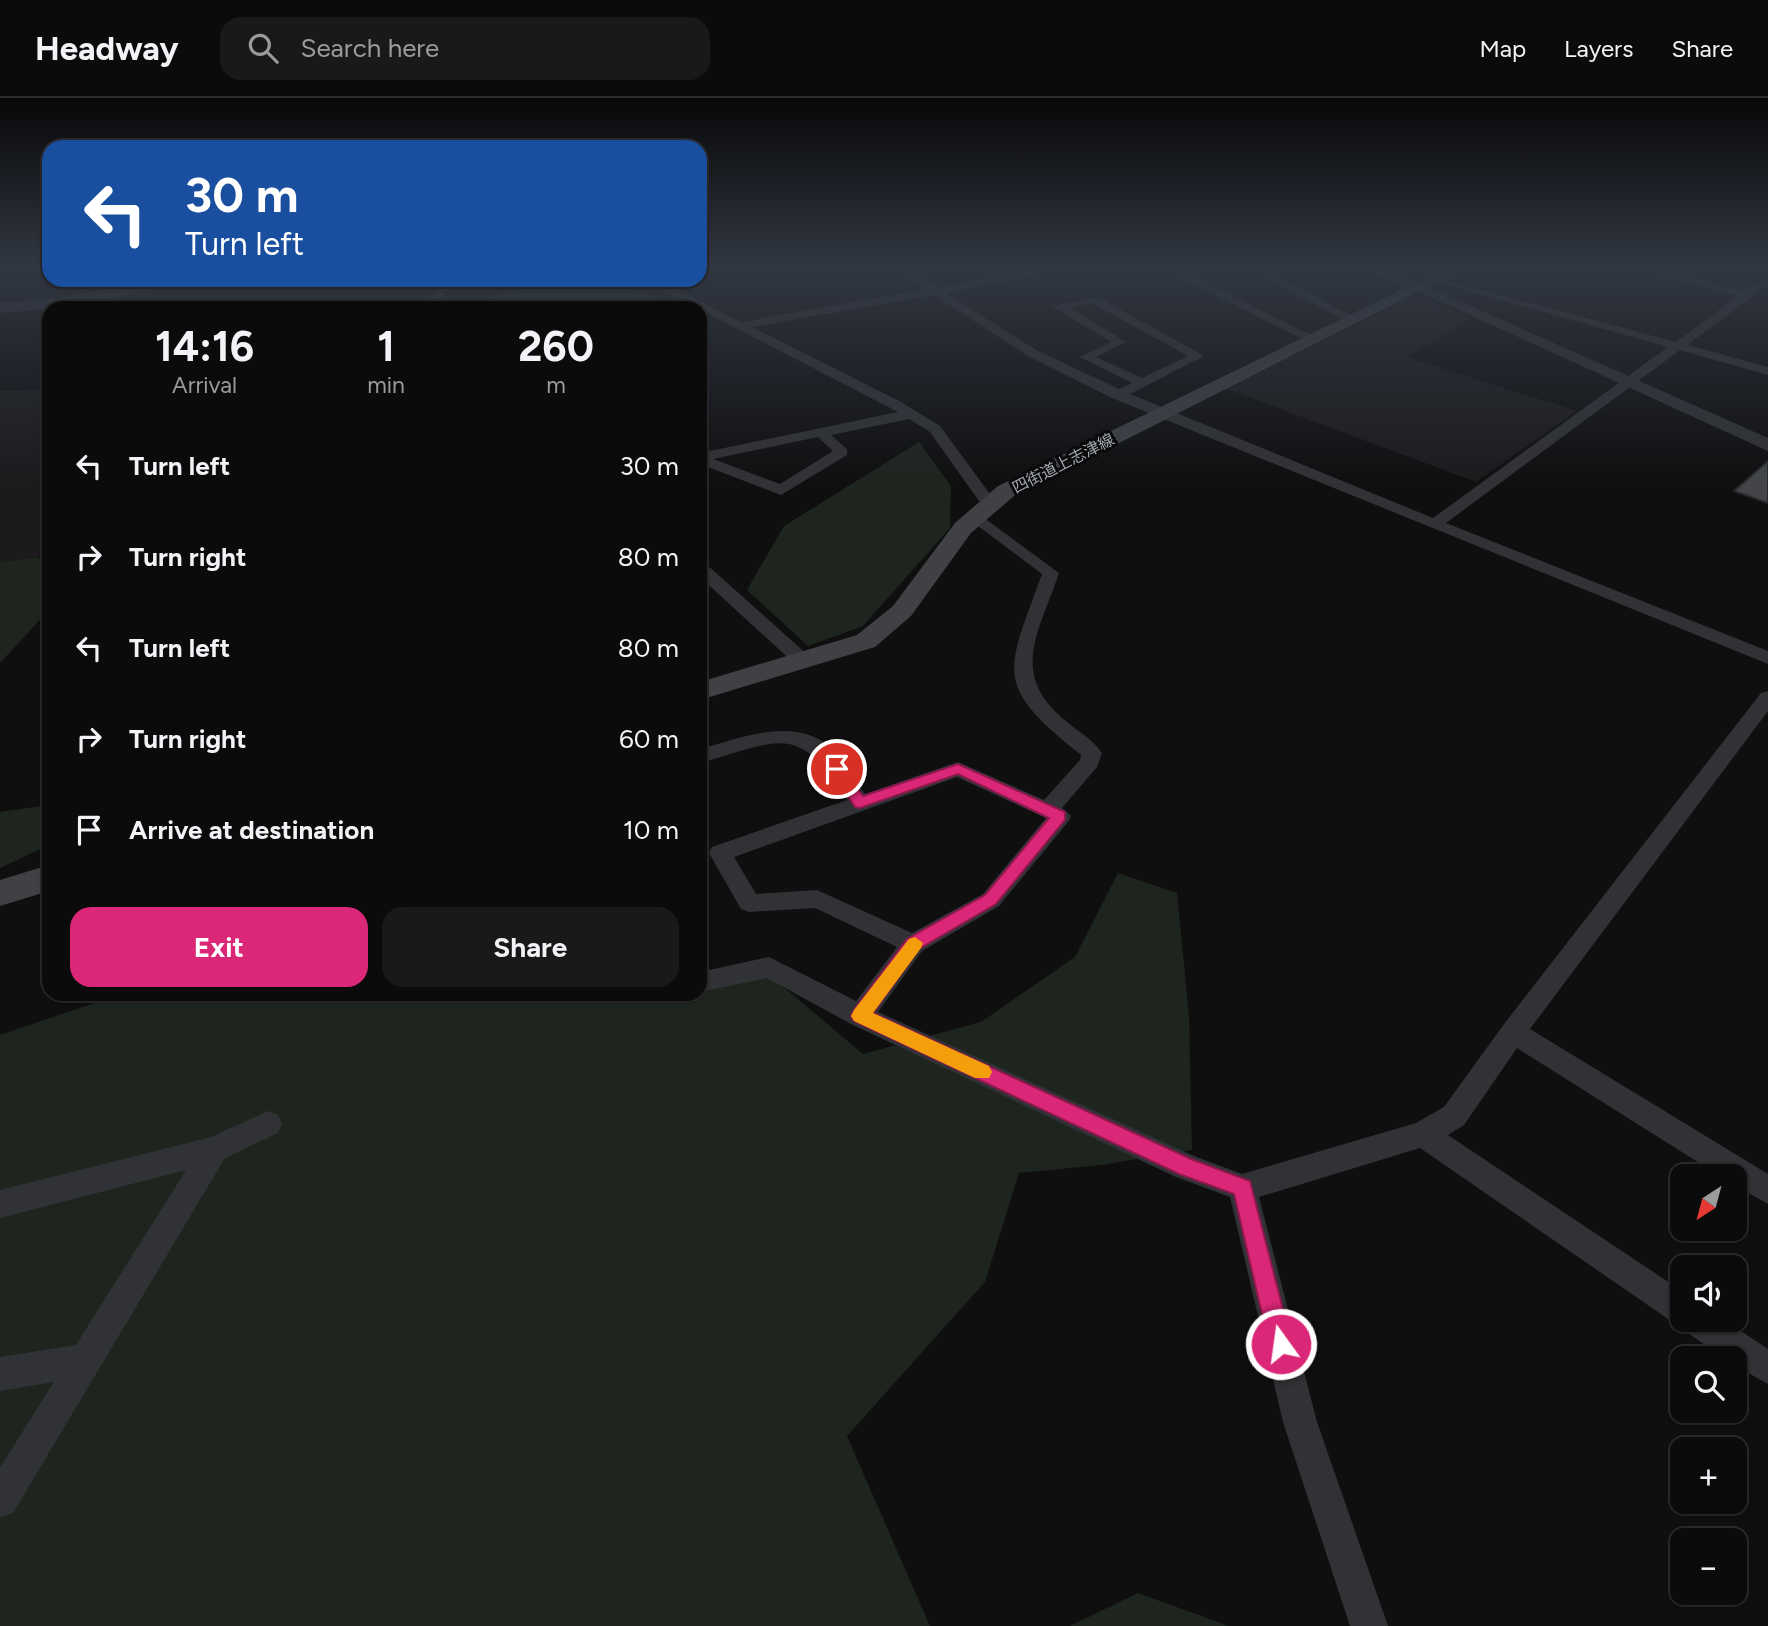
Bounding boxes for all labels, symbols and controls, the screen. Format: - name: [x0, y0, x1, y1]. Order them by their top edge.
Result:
- search box: [220, 17, 710, 80]
- text: Headway: [35, 29, 178, 68]
- icon: search: [244, 29, 282, 67]
- text: Search here: [300, 32, 439, 64]
- text: Map: [1479, 34, 1526, 63]
- text: Layers: [1564, 34, 1633, 63]
- text: Share: [1671, 34, 1733, 63]
- text: 30 m: [185, 165, 298, 224]
- icon: left: [70, 168, 161, 259]
- text: Turn left: [185, 225, 304, 263]
- text: 14:16: [155, 321, 254, 372]
- text: 1: [377, 321, 395, 372]
- text: 260: [518, 321, 594, 372]
- text: Arrival: [172, 371, 237, 399]
- text: min: [367, 371, 405, 399]
- text: m: [546, 371, 566, 399]
- street label: 四街道上志津線: [1009, 430, 1117, 497]
- icon: left: [70, 447, 108, 485]
- text: Turn left: [129, 450, 230, 482]
- text: 30 m: [620, 450, 679, 482]
- icon: right: [70, 538, 108, 576]
- text: Turn right: [129, 541, 246, 573]
- text: 80 m: [618, 541, 679, 573]
- icon: left: [70, 629, 108, 667]
- text: Turn left: [129, 632, 230, 664]
- text: 80 m: [618, 632, 679, 664]
- icon: right: [70, 720, 108, 758]
- text: Turn right: [129, 723, 246, 755]
- text: 60 m: [619, 723, 679, 755]
- pin: [807, 739, 867, 799]
- icon: arrive: [818, 750, 856, 788]
- icon: arrive: [70, 811, 108, 849]
- text: Arrive at destination: [129, 814, 374, 846]
- text: 10 m: [623, 814, 679, 846]
- button: Exit: [70, 907, 368, 987]
- button: Share: [382, 907, 679, 987]
- north arrow: [1670, 1164, 1746, 1241]
- map controls: [1670, 1164, 1747, 1605]
- button: sound: [1670, 1255, 1747, 1332]
- position arrow: [1244, 1307, 1318, 1381]
- button: search: [1670, 1346, 1747, 1423]
- button: +: [1670, 1437, 1747, 1514]
- button: −: [1670, 1528, 1747, 1605]

